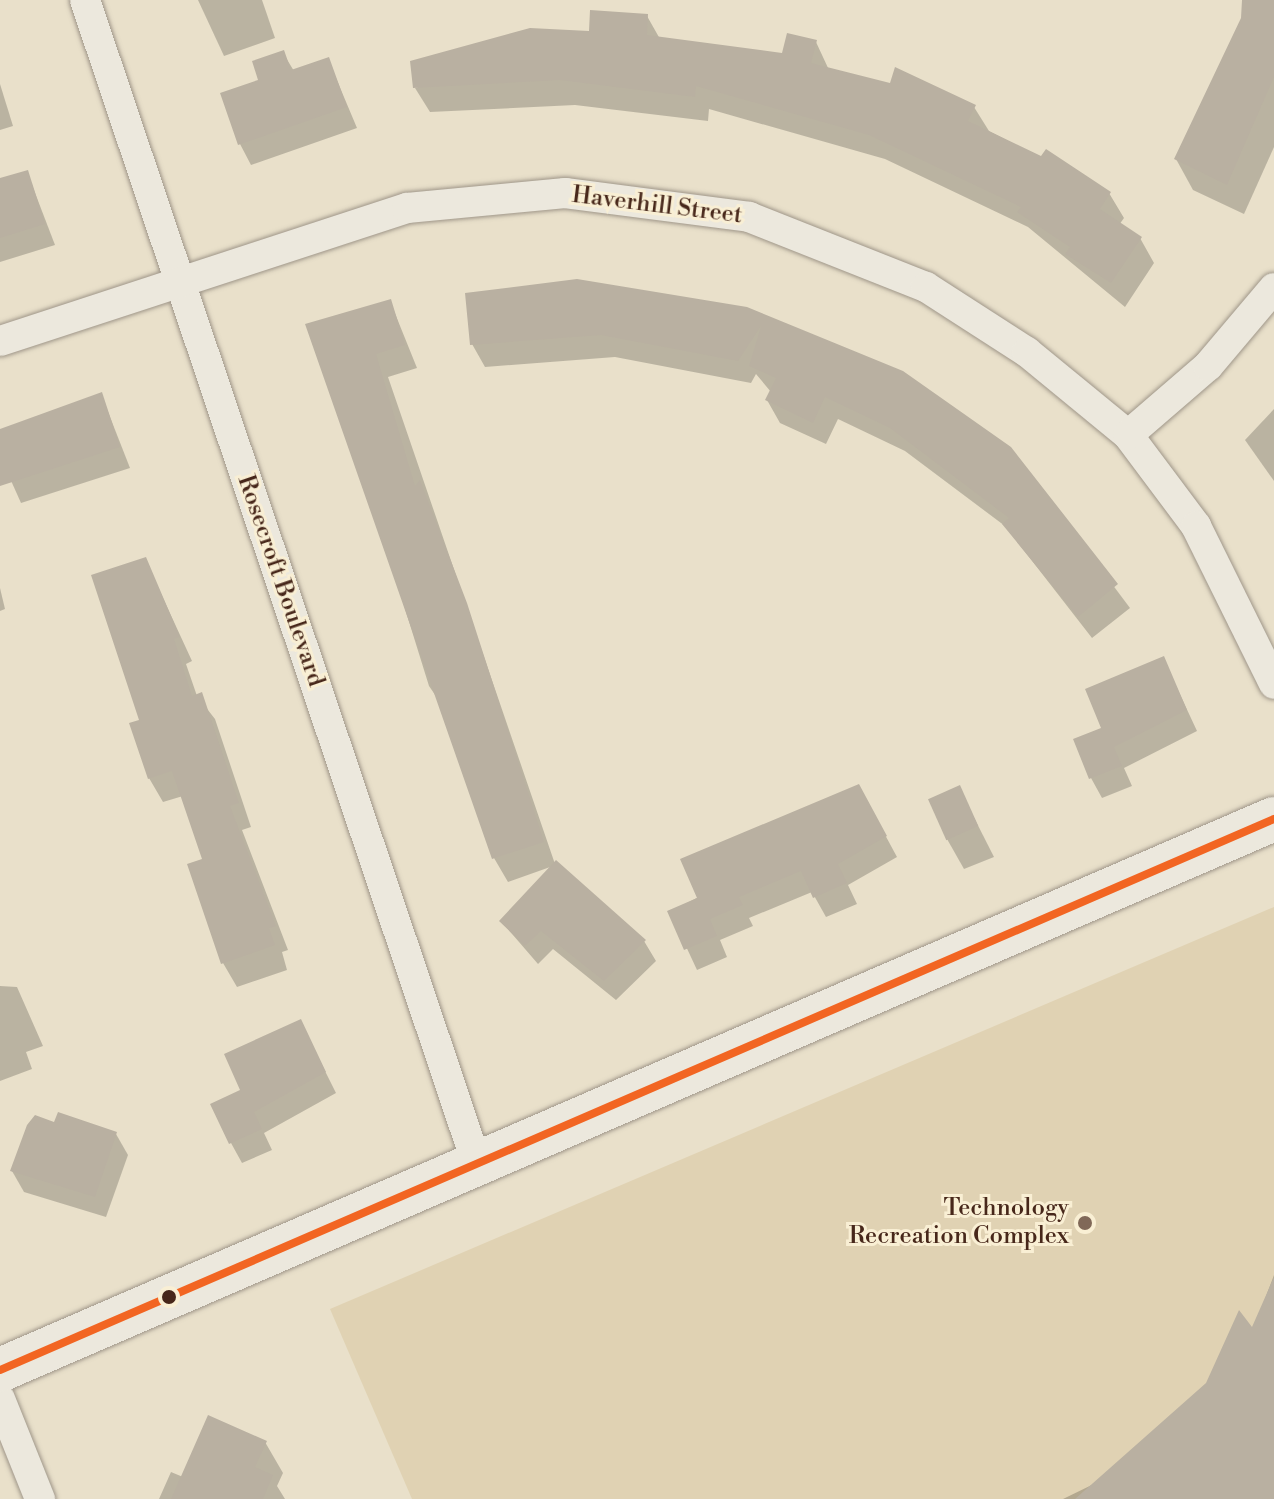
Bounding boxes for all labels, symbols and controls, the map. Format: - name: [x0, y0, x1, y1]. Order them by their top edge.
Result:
- street label: Haverhill Street: [570, 181, 744, 231]
- street label: Rosecroft Boulevard: [230, 471, 330, 691]
- place label: Technology Recreation Complex: [849, 1195, 1069, 1251]
- marker: Technology Recreation Complex: [1076, 1214, 1094, 1232]
- unlabelled marker: [161, 1289, 177, 1305]

